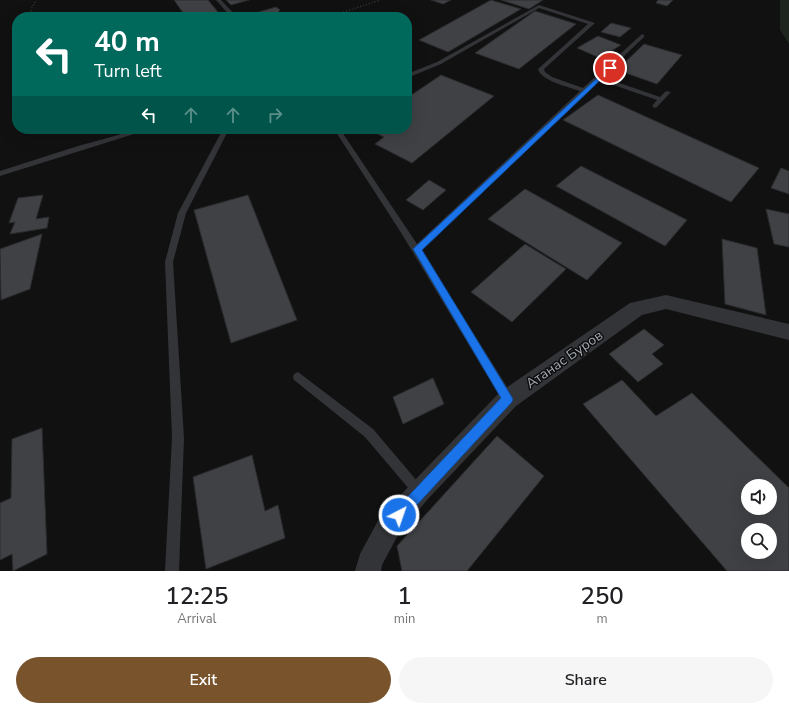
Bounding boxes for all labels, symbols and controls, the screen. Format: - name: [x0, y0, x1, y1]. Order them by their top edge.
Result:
- text: 40 m: [94, 23, 160, 61]
- icon: left: [28, 28, 80, 80]
- pin: [593, 51, 627, 85]
- icon: arrive: [599, 57, 621, 79]
- text: Turn left: [94, 59, 162, 83]
- icon: left: [138, 104, 160, 126]
- icon: ahead: [180, 104, 202, 126]
- icon: ahead: [222, 104, 244, 126]
- icon: right: [264, 104, 286, 126]
- street label: Атанас Буров: [522, 326, 607, 393]
- map controls: [741, 479, 777, 559]
- button: sound: [741, 479, 777, 515]
- position arrow: [378, 494, 420, 536]
- button: search: [741, 523, 777, 559]
- text: 12:25: [165, 580, 229, 612]
- text: 1: [397, 580, 412, 612]
- text: 250: [581, 580, 624, 612]
- text: Arrival: [177, 610, 216, 628]
- text: min: [394, 610, 415, 628]
- text: m: [597, 610, 608, 628]
- button: Exit: [16, 657, 391, 703]
- button: Share: [399, 657, 773, 703]

